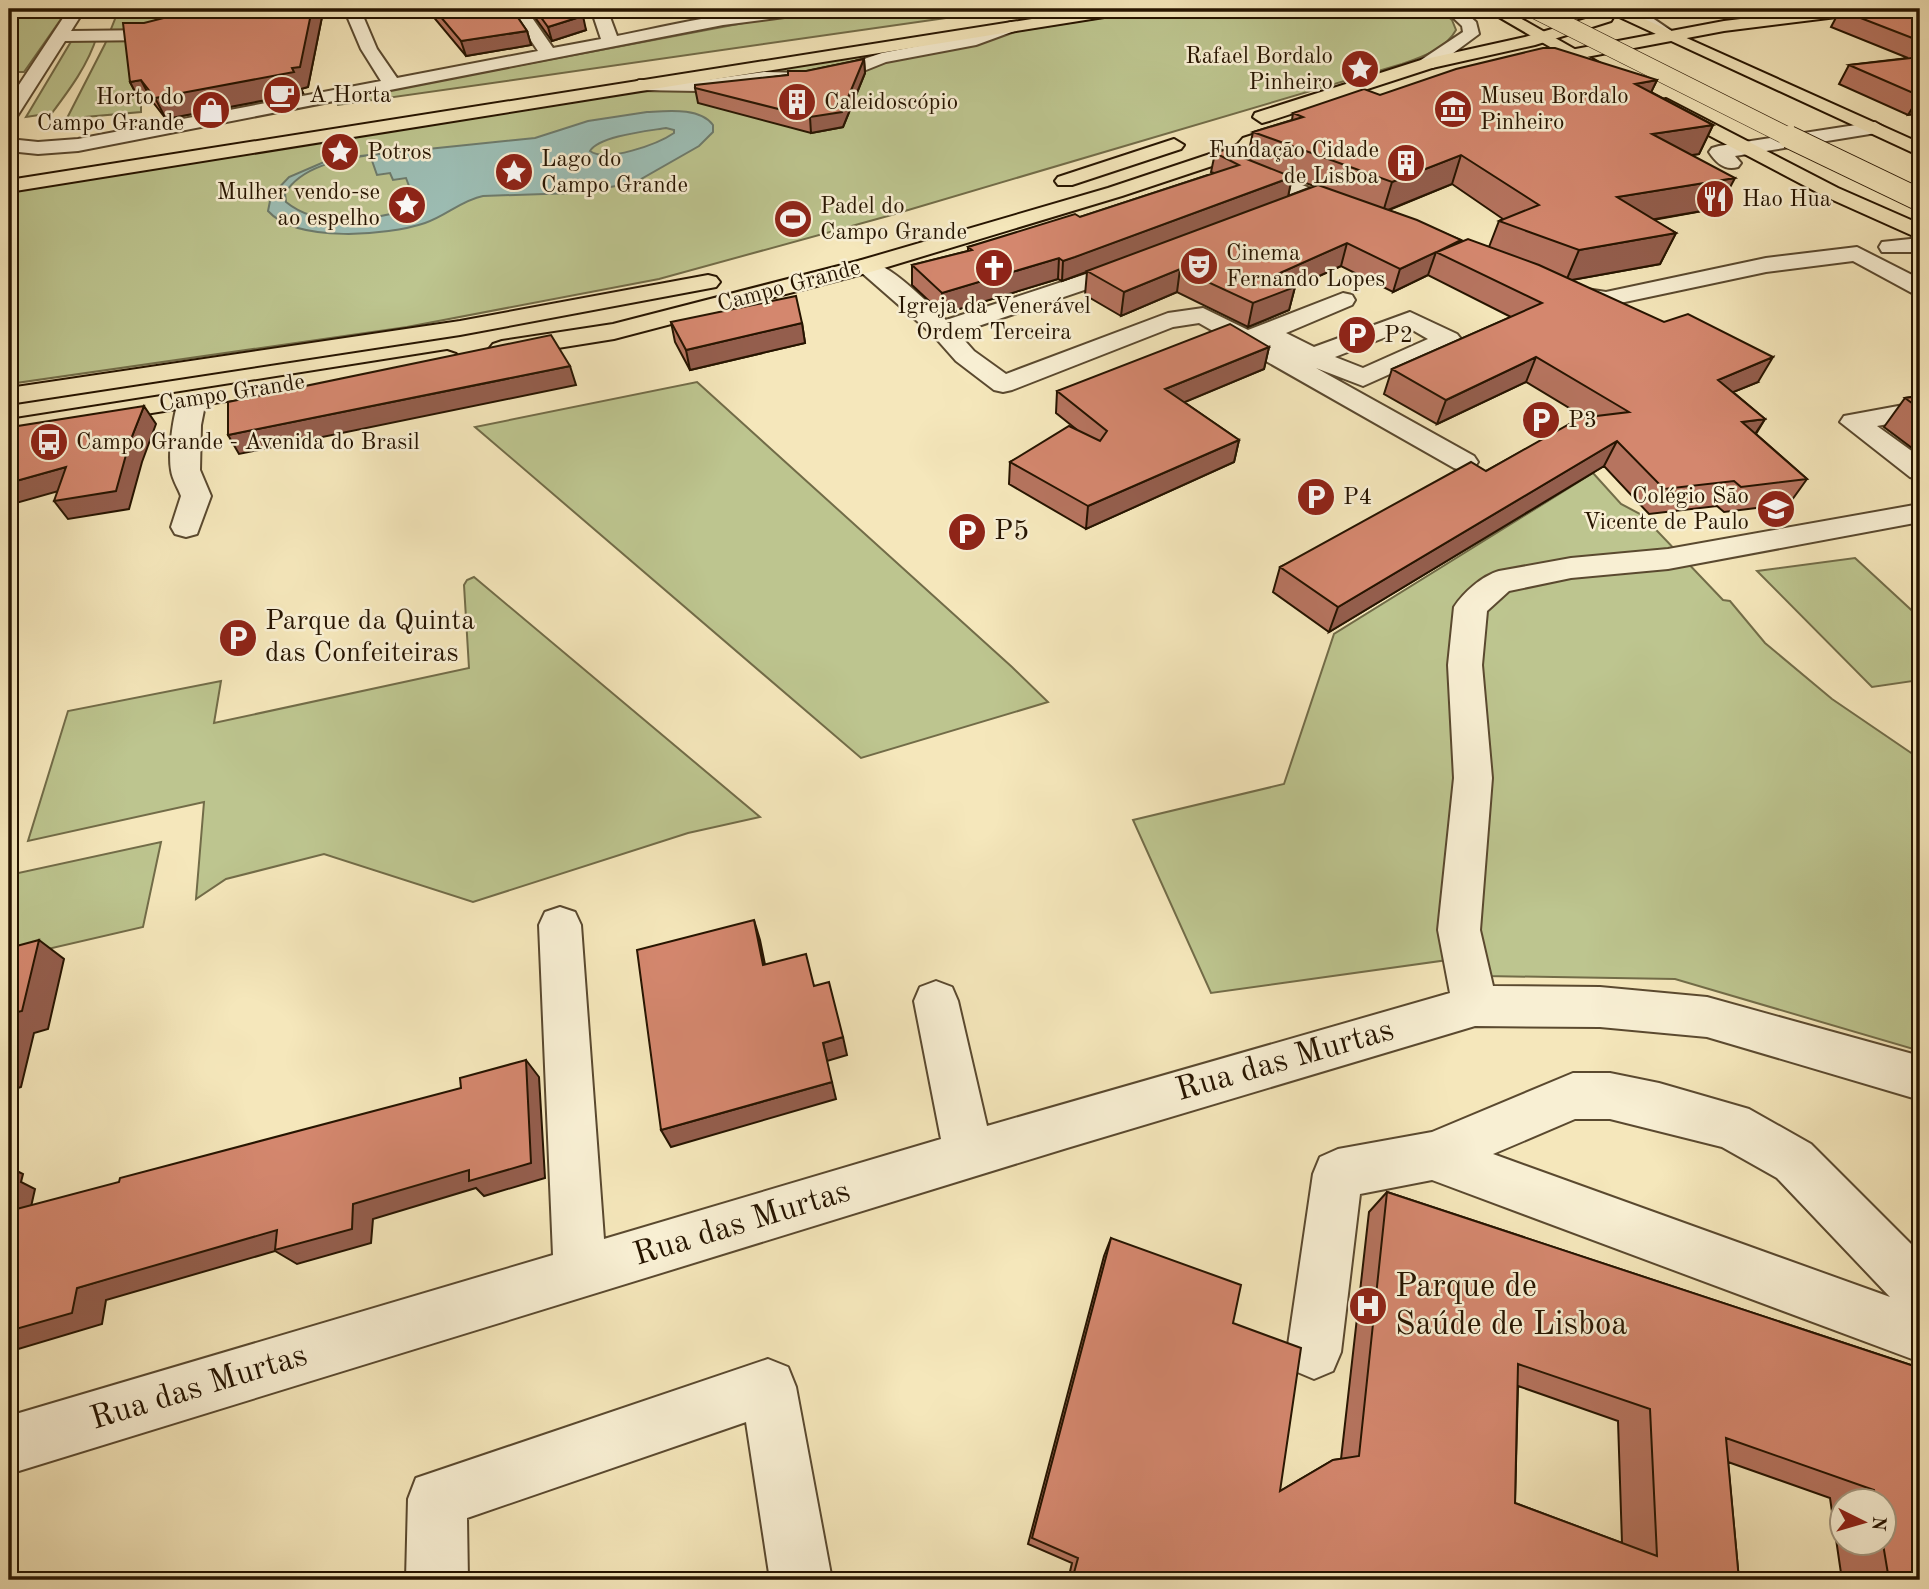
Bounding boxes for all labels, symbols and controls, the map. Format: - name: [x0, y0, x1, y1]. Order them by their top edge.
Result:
- place label: Rafael Bordalo Pinheiro: [1185, 45, 1333, 94]
- place icon: Rafael Bordalo Pinheiro: [1339, 48, 1381, 90]
- cafe icon: A Horta: [261, 74, 303, 116]
- building icon: Caleidoscópio: [776, 81, 818, 123]
- place label: A Horta: [309, 84, 391, 107]
- place label: Museu Bordalo Pinheiro: [1480, 85, 1629, 134]
- place label: Horto do Campo Grande: [37, 86, 184, 135]
- museum icon: Museu Bordalo Pinheiro: [1432, 88, 1474, 130]
- shop icon: Horto do Campo Grande: [190, 89, 232, 131]
- place label: Caleidoscópio: [824, 91, 958, 114]
- place icon: Potros: [319, 131, 361, 173]
- place label: Fundação Cidade de Lisboa: [1209, 139, 1379, 188]
- place label: Potros: [367, 141, 432, 164]
- building icon: Fundação Cidade de Lisboa: [1385, 142, 1427, 184]
- place label: Lago do Campo Grande: [541, 148, 688, 197]
- place icon: Lago do Campo Grande: [493, 151, 535, 193]
- restaurant icon: Hao Hua: [1694, 178, 1736, 220]
- place label: Mulher vendo-se ao espelho: [217, 181, 380, 230]
- place icon: Mulher vendo-se ao espelho: [386, 184, 428, 226]
- place label: Hao Hua: [1742, 188, 1831, 211]
- place label: Padel do Campo Grande: [820, 195, 967, 244]
- sports icon: Padel do Campo Grande: [772, 198, 814, 240]
- place label: Cinema Fernando Lopes: [1226, 242, 1385, 291]
- theatre icon: Cinema Fernando Lopes: [1178, 245, 1220, 287]
- church icon: Igreja da Venerável Ordem Terceira: [973, 247, 1015, 289]
- street label: Campo Grande: [715, 256, 863, 316]
- place label: Igreja da Venerável Ordem Terceira: [897, 295, 1091, 344]
- parking icon: P2: [1336, 314, 1378, 356]
- place label: P2: [1384, 324, 1413, 347]
- street label: Campo Grande: [158, 370, 306, 416]
- parking icon: P3: [1520, 399, 1562, 441]
- place label: P3: [1568, 409, 1597, 432]
- bus stop icon: Campo Grande - Avenida do Brasil: [28, 421, 70, 463]
- place label: Campo Grande - Avenida do Brasil: [76, 431, 420, 454]
- parking icon: P4: [1295, 476, 1337, 518]
- place label: Colégio São Vicente de Paulo: [1583, 485, 1749, 534]
- place label: P4: [1343, 486, 1372, 509]
- school or university icon: Colégio São Vicente de Paulo: [1755, 488, 1797, 530]
- parking icon: P5: [946, 511, 988, 553]
- place label: P5: [994, 518, 1029, 546]
- place label: Parque da Quinta das Confeiteiras: [265, 608, 475, 668]
- parking icon: Parque da Quinta das Confeiteiras: [217, 617, 259, 659]
- street label: Rua das Murtas: [1172, 1014, 1398, 1108]
- street label: Rua das Murtas: [630, 1175, 854, 1273]
- place label: Parque de Saúde de Lisboa: [1395, 1271, 1628, 1342]
- hospital icon: Parque de Saúde de Lisboa: [1347, 1285, 1389, 1327]
- street label: Rua das Murtas: [87, 1339, 311, 1437]
- north arrow: [1828, 1488, 1898, 1558]
- text: N: [1867, 1515, 1888, 1532]

